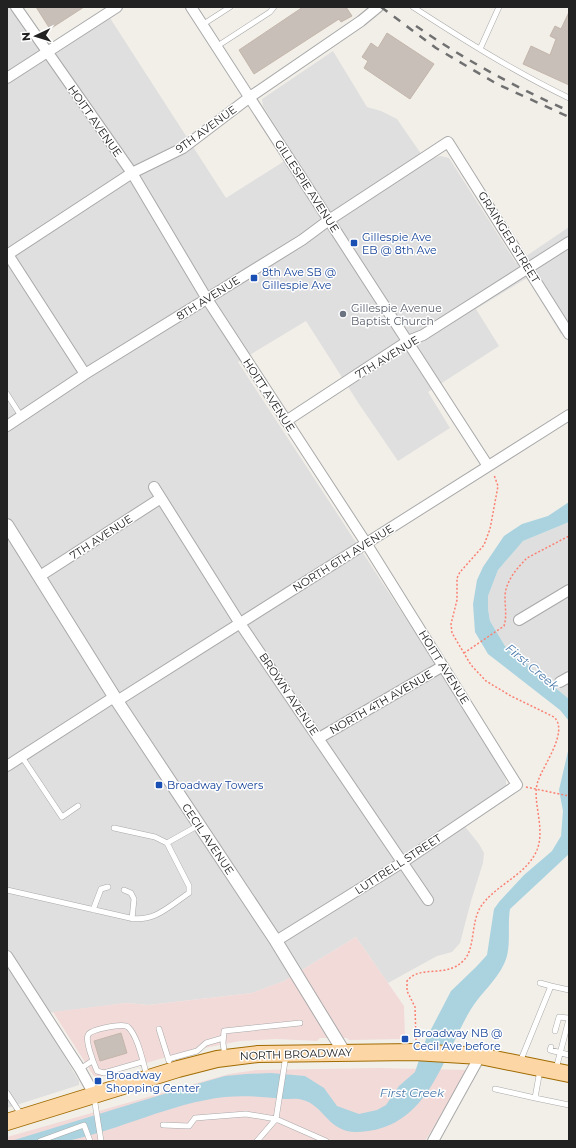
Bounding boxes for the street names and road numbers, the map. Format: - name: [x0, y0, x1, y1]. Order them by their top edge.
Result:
- street label: HOITT AVENUE: [65, 82, 125, 160]
- street label: 9TH AVENUE: [173, 102, 239, 156]
- street label: GILLESPIE AVENUE: [272, 137, 342, 235]
- street label: GRAINGER STREET: [475, 189, 543, 286]
- street label: 8TH AVENUE: [174, 273, 242, 323]
- street label: 7TH AVENUE: [353, 332, 421, 382]
- street label: HOITT AVENUE: [240, 356, 298, 434]
- street label: 7TH AVENUE: [67, 512, 135, 562]
- street label: NORTH 6TH AVENUE: [290, 521, 396, 595]
- street label: HOITT AVENUE: [416, 627, 472, 707]
- street label: BROWN AVENUE: [256, 650, 322, 738]
- street label: NORTH 4TH AVENUE: [327, 667, 435, 737]
- street label: CECIL AVENUE: [179, 801, 237, 877]
- street label: LUTTRELL STREET: [352, 830, 445, 897]
- street label: NORTH BROADWAY: [240, 1045, 352, 1063]

